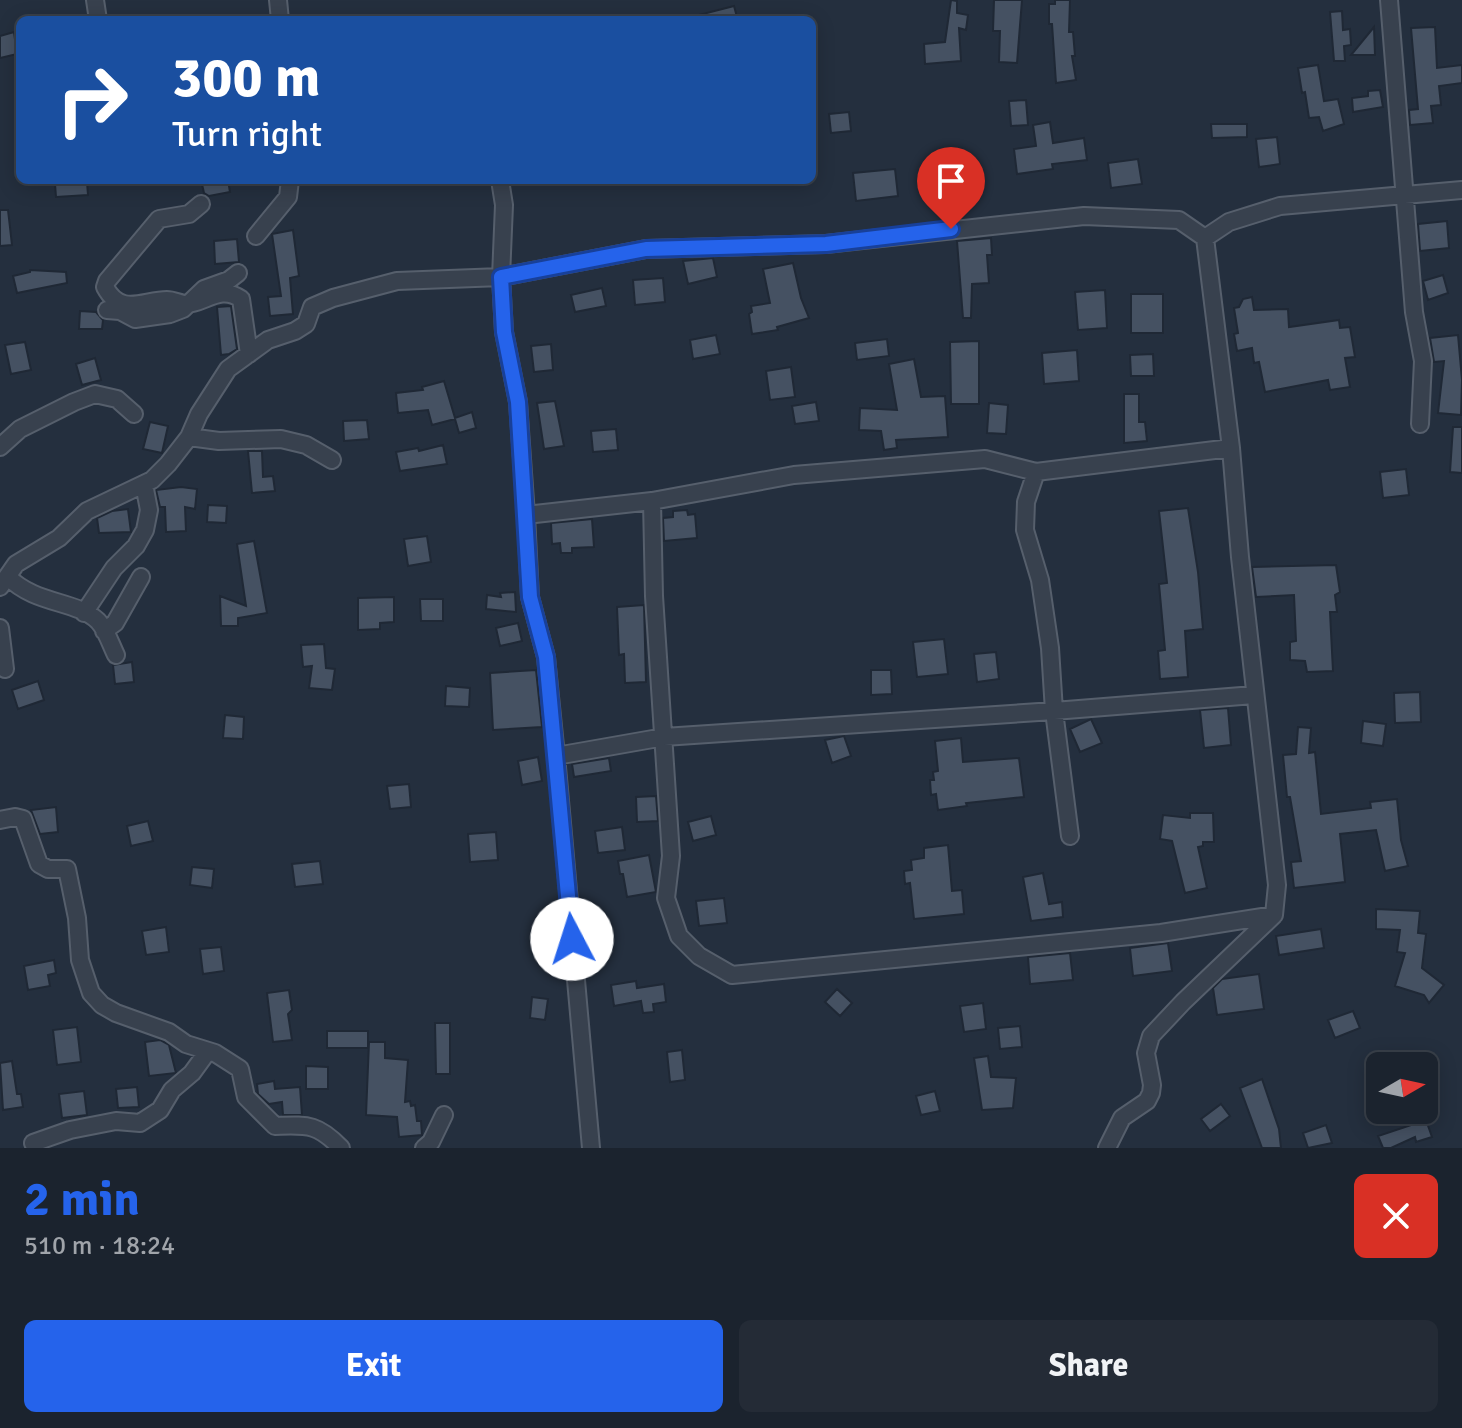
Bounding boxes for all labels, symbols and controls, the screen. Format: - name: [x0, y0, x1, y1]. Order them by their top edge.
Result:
- text: 300 m: [172, 43, 320, 112]
- icon: right: [40, 48, 144, 152]
- text: Turn right: [172, 112, 322, 157]
- pin: [917, 147, 985, 229]
- icon: arrive: [929, 159, 973, 203]
- position arrow: [530, 897, 614, 981]
- north arrow: [1366, 1052, 1438, 1124]
- map controls: [1366, 1052, 1438, 1124]
- text: 2 min: [24, 1170, 140, 1229]
- button: close: [1354, 1174, 1438, 1258]
- text: 510 m · 18:24: [24, 1230, 175, 1262]
- button: Exit: [24, 1320, 723, 1412]
- button: Share: [739, 1320, 1438, 1412]

